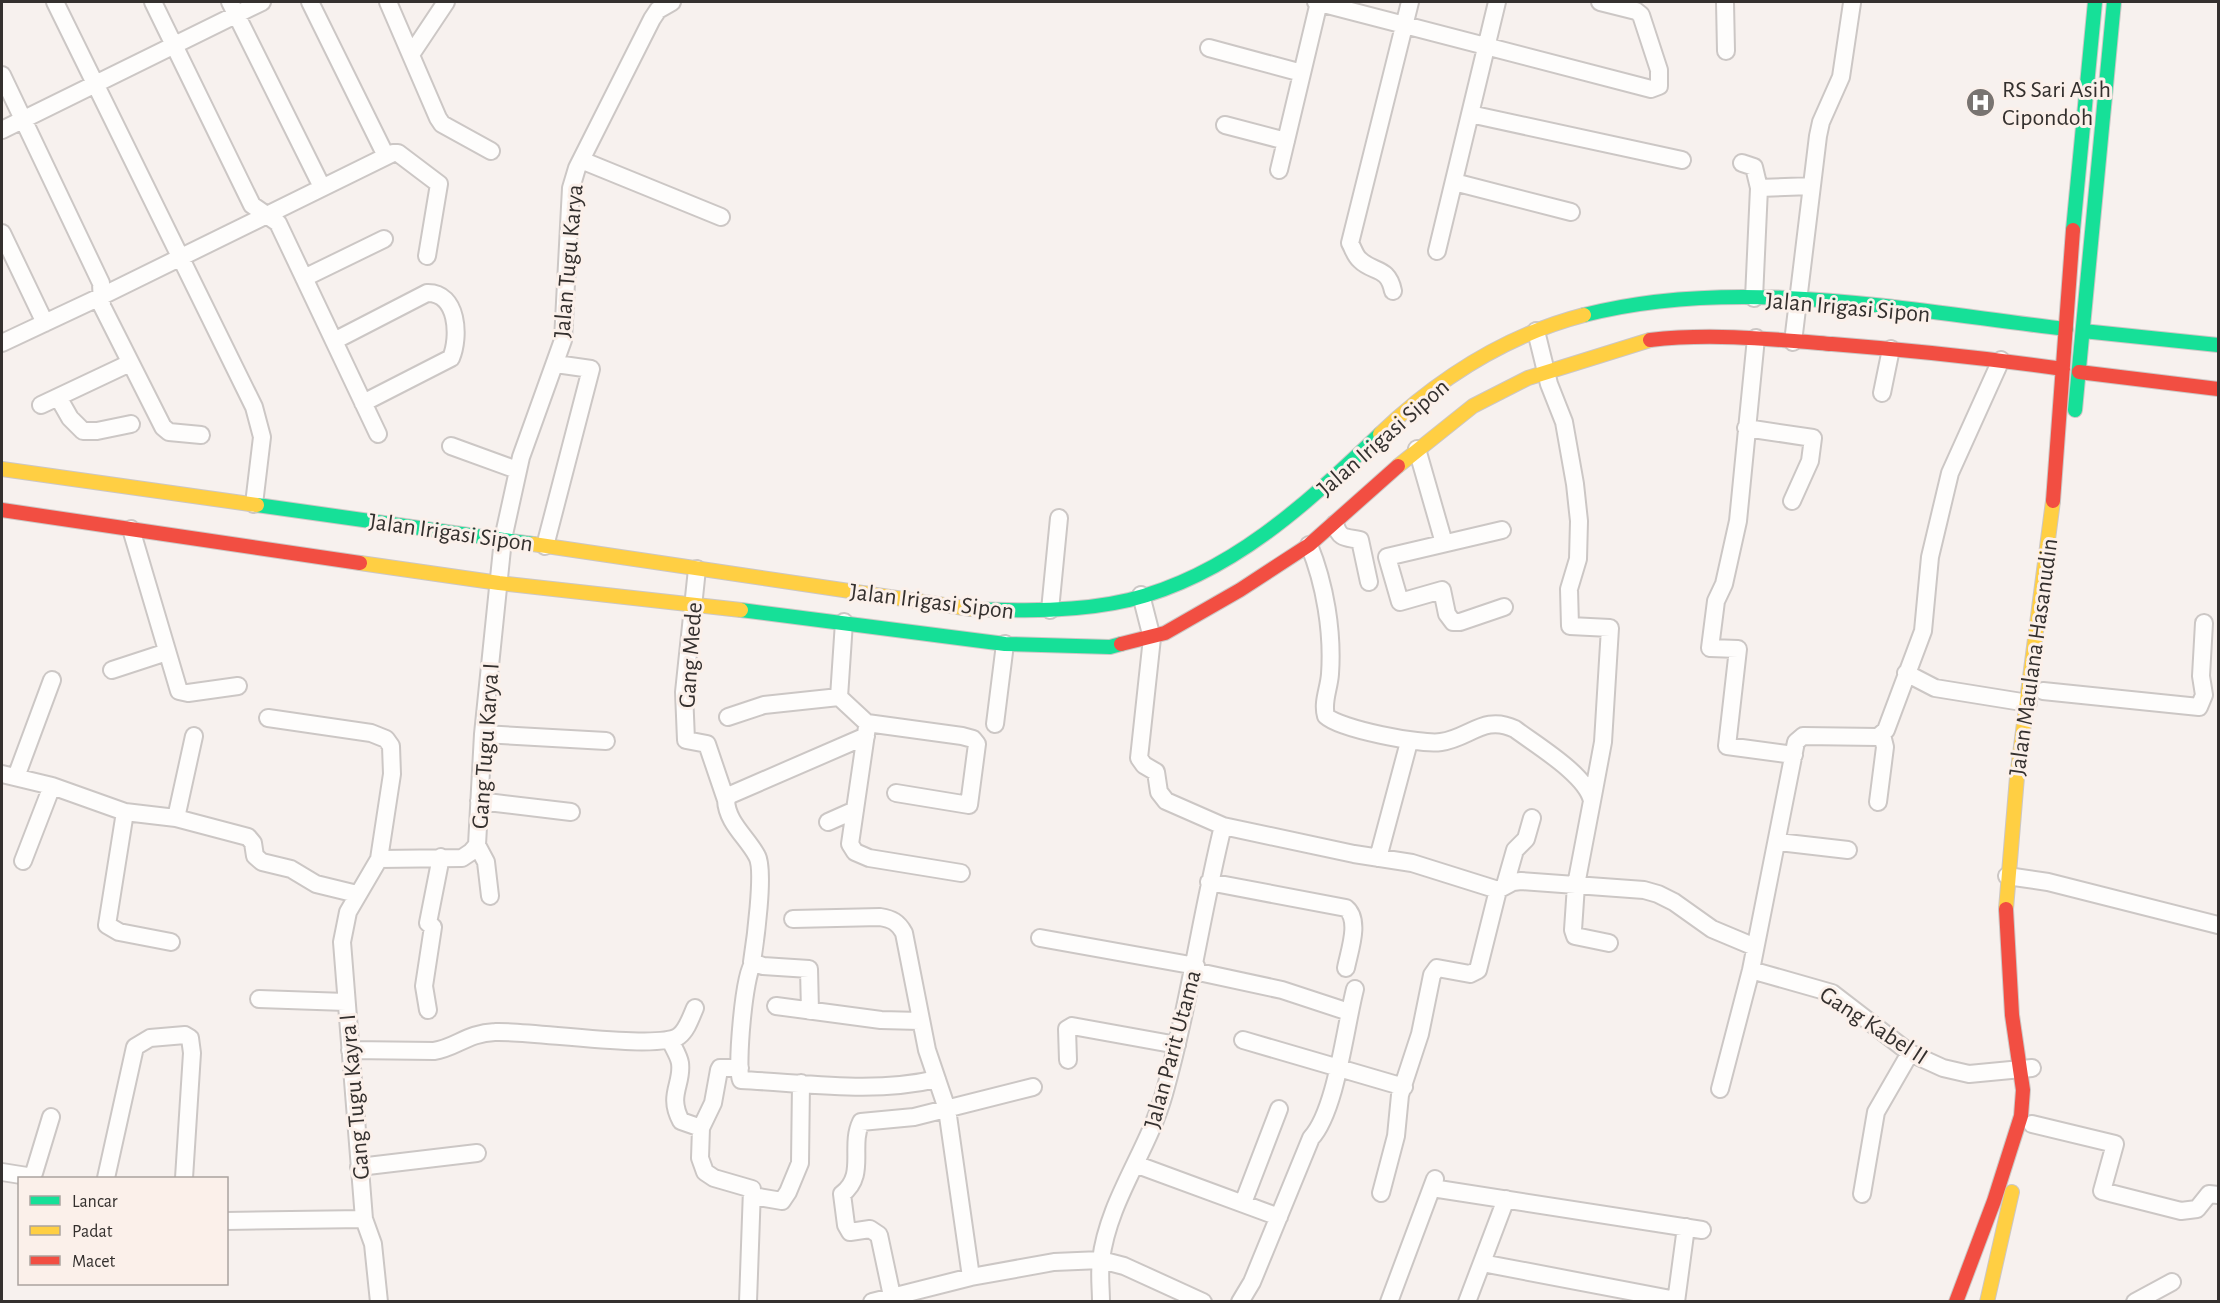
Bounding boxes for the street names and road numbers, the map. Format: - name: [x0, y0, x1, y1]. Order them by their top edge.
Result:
- street label: Jalan Tugu Karya: [550, 183, 588, 339]
- street label: Jalan Irigasi Sipon: [1765, 289, 1931, 327]
- street label: Jalan Irigasi Sipon: [1313, 374, 1454, 501]
- street label: Jalan Irigasi Sipon: [367, 510, 534, 556]
- street label: Jalan Maulana Hasanudin: [2005, 537, 2063, 777]
- street label: Jalan Irigasi Sipon: [848, 580, 1015, 624]
- street label: Gang Mede: [675, 601, 707, 709]
- street label: Gang Tugu Karya I: [468, 662, 504, 830]
- street label: Jalan Parit Utama: [1140, 967, 1206, 1131]
- street label: Gang Kabel II: [1815, 982, 1932, 1069]
- street label: Gang Tugu Kayra I: [336, 1013, 374, 1181]

